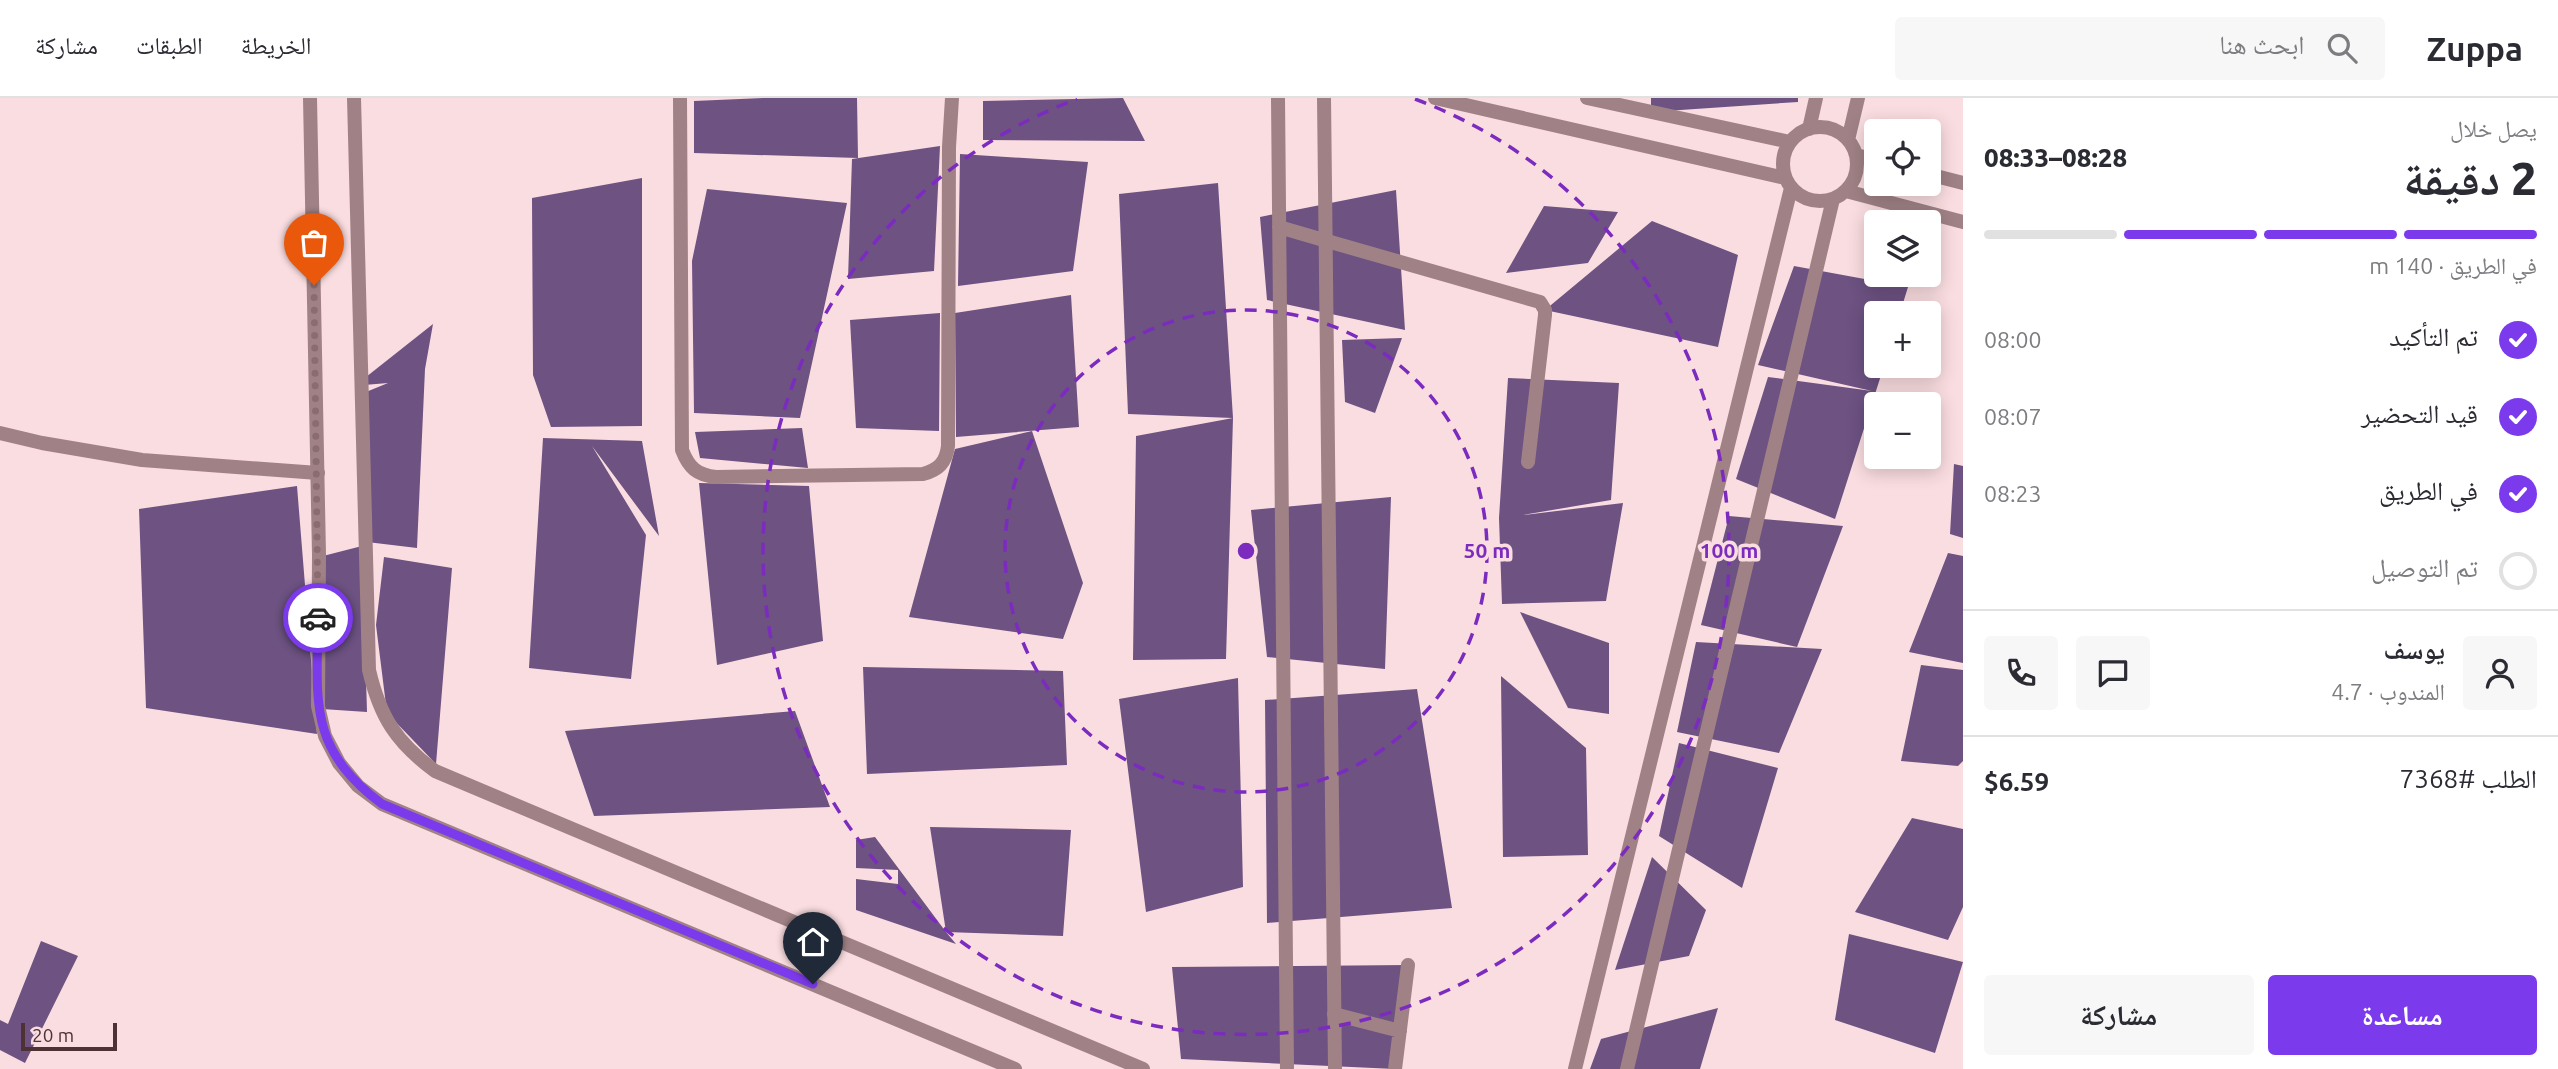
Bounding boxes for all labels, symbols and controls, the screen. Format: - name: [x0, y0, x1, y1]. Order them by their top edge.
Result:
- search box: [1895, 17, 2385, 80]
- icon: search: [2323, 29, 2361, 67]
- text: ابحث هنا: [2219, 30, 2305, 59]
- text: Zuppa: [2427, 30, 2523, 67]
- text: مشاركة: [35, 32, 98, 59]
- text: الطبقات: [136, 32, 203, 59]
- text: الخريطة: [241, 32, 311, 59]
- text: يصل خلال: [2450, 116, 2537, 141]
- map controls: [1864, 119, 1941, 469]
- button: locate: [1864, 119, 1941, 196]
- text: 08:28–08:33: [1984, 143, 2127, 172]
- text: 2 دقيقة: [2403, 152, 2537, 204]
- button: layers: [1864, 210, 1941, 287]
- pin: [284, 213, 344, 285]
- icon: bag: [295, 224, 333, 262]
- text: في الطريق · 140 m: [2369, 253, 2537, 278]
- button: +: [1864, 301, 1941, 378]
- icon: check: [2499, 321, 2537, 359]
- text: تم التأكيد: [2389, 322, 2478, 351]
- text: 08:00: [1984, 327, 2042, 352]
- button: −: [1864, 392, 1941, 469]
- icon: check: [2499, 398, 2537, 436]
- text: قيد التحضير: [2361, 399, 2478, 428]
- text: 08:07: [1984, 404, 2042, 429]
- icon: check: [2499, 475, 2537, 513]
- text: في الطريق: [2379, 476, 2478, 505]
- text: 08:23: [1984, 481, 2042, 506]
- text: 50 m: [1464, 538, 1510, 562]
- text: 100 m: [1700, 538, 1758, 562]
- centre of rings: [1234, 539, 1258, 563]
- text: تم التوصيل: [2371, 553, 2478, 582]
- courier: [283, 583, 353, 653]
- icon: car: [299, 599, 337, 637]
- text: يوسف: [2384, 635, 2445, 664]
- button: phone: [1984, 636, 2058, 710]
- button: chat: [2076, 636, 2150, 710]
- button: person: [2463, 636, 2537, 710]
- text: المندوب · 4.7: [2331, 679, 2445, 704]
- text: الطلب #7368: [2400, 764, 2537, 793]
- text: $6.59: [1984, 767, 2049, 796]
- pin: [783, 912, 843, 984]
- icon: home: [794, 923, 832, 961]
- button: مشاركة: [1984, 975, 2254, 1055]
- button: مساعدة: [2268, 975, 2537, 1055]
- scale bar: [21, 1020, 117, 1052]
- text: 20 m: [32, 1024, 74, 1046]

